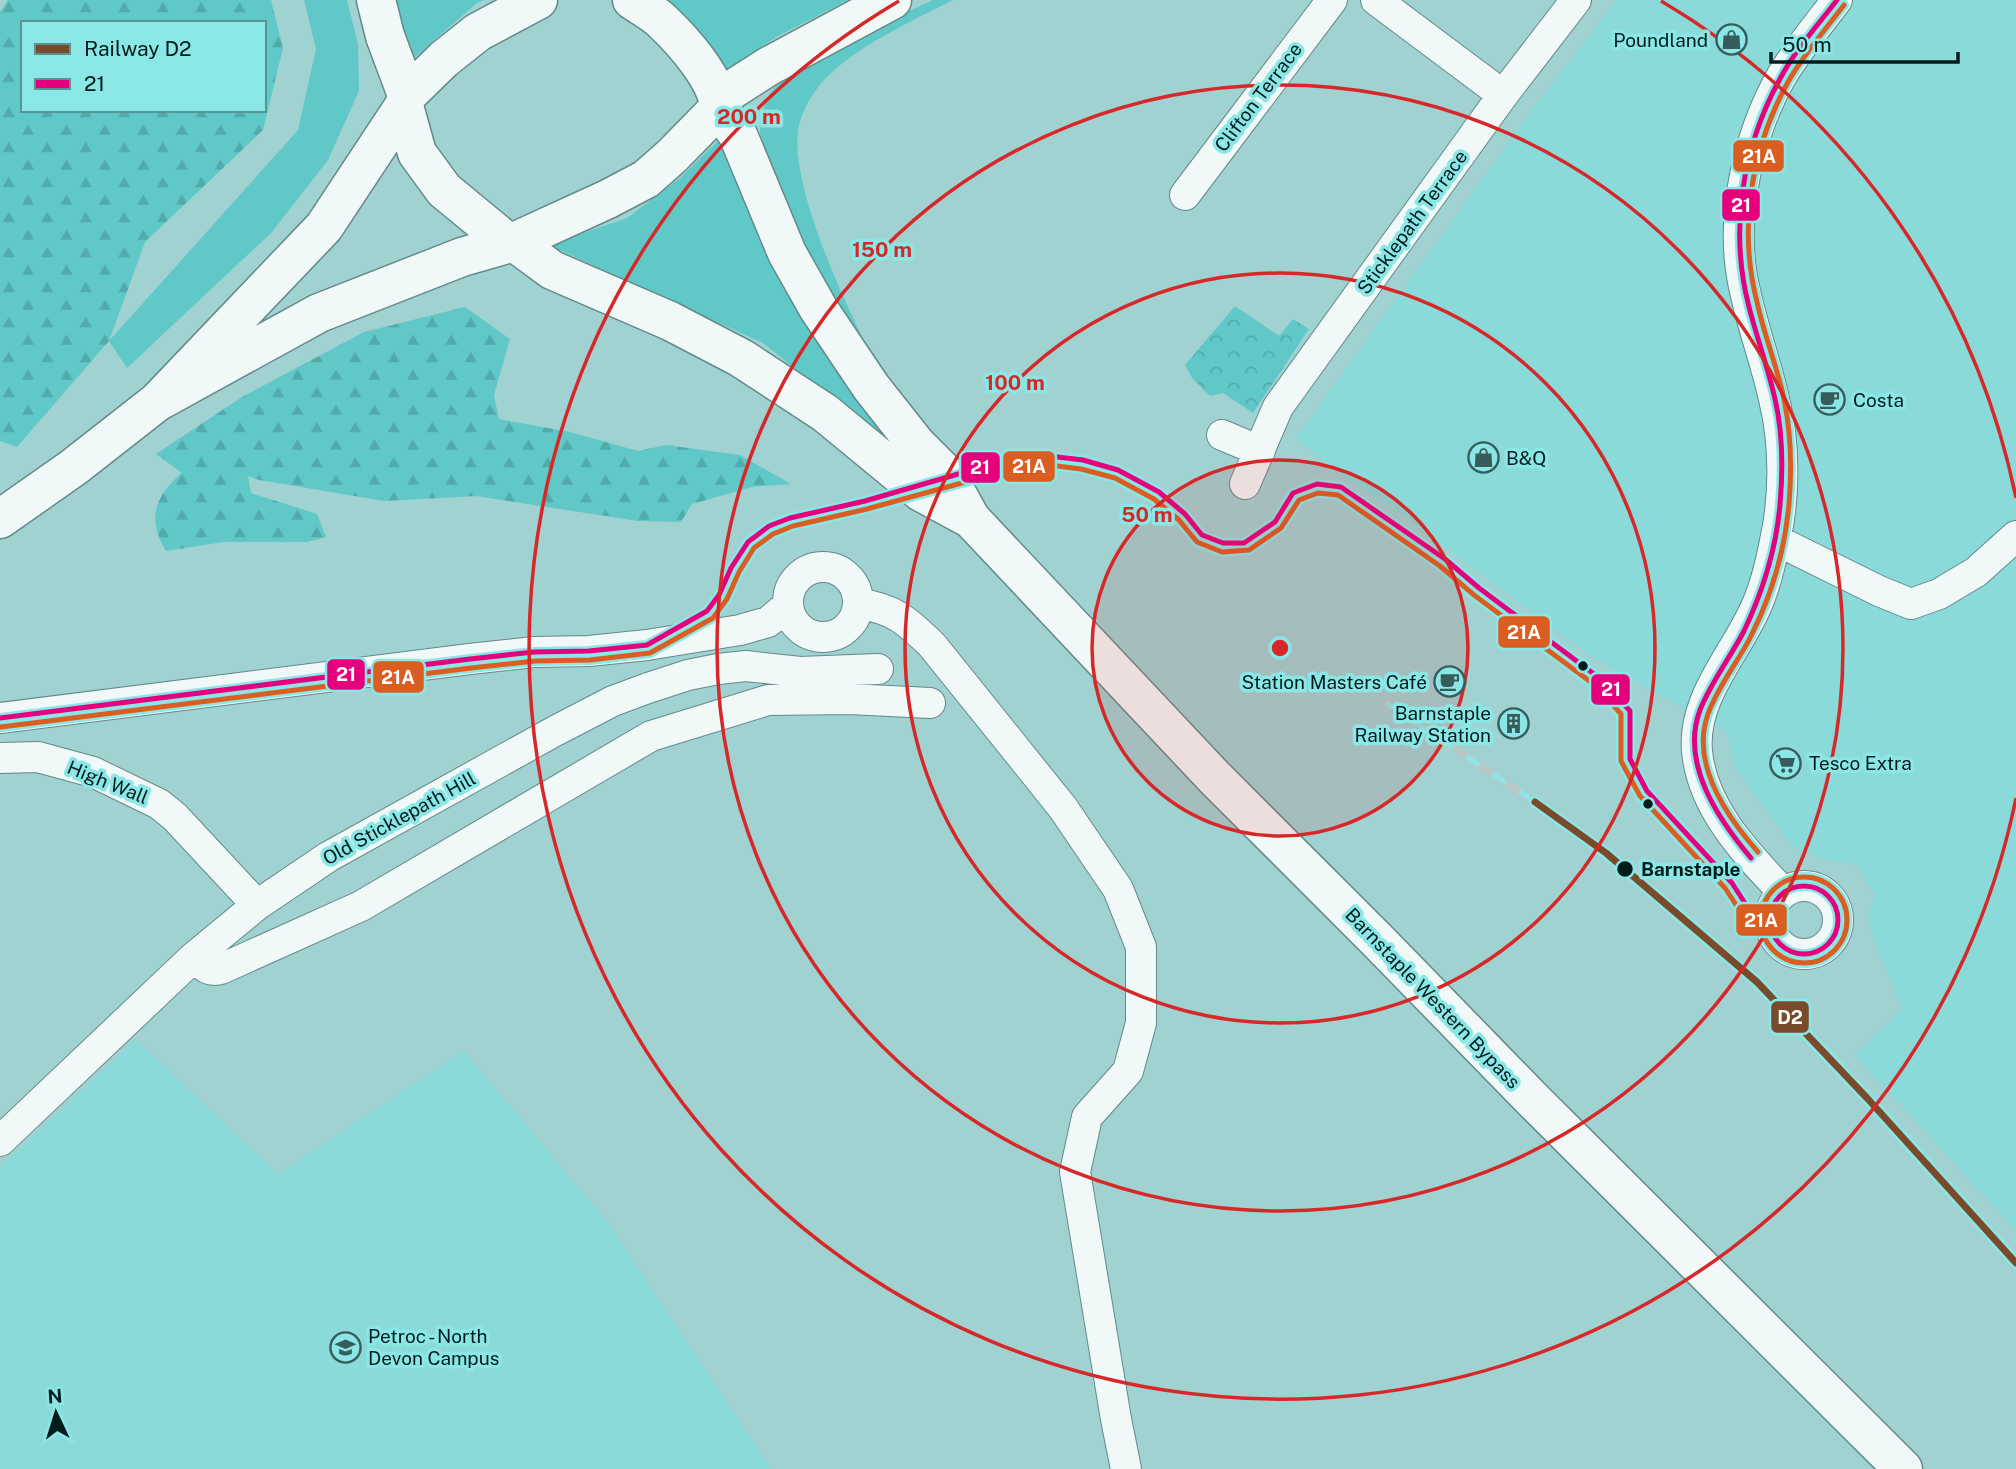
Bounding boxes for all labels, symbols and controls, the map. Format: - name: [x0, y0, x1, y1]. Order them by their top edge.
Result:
- legend: [21, 21, 266, 112]
- scale bar: [1771, 21, 1958, 65]
- shop icon: Poundland: [1714, 23, 1748, 57]
- place label: Poundland: [1613, 29, 1708, 51]
- text: 50 m: [1782, 32, 1832, 57]
- text: Railway D2: [84, 36, 192, 61]
- street label: Clifton Terrace: [1210, 38, 1306, 156]
- text: 21: [84, 71, 105, 96]
- text: 200 m: [717, 104, 781, 129]
- line badge: 21A: [1732, 139, 1785, 173]
- text: 21A: [1742, 145, 1776, 167]
- street label: Sticklepath Terrace: [1352, 146, 1472, 298]
- line badge: 21: [1721, 188, 1761, 222]
- text: 21: [1731, 194, 1751, 216]
- text: 150 m: [852, 237, 912, 262]
- text: 100 m: [985, 370, 1045, 395]
- cafe icon: Costa: [1813, 383, 1847, 417]
- place label: Costa: [1853, 389, 1904, 411]
- shop icon: B&Q: [1466, 441, 1500, 475]
- place label: B&Q: [1506, 447, 1546, 469]
- line badge: 21A: [1002, 450, 1056, 483]
- line badge: 21: [960, 451, 1001, 484]
- text: 21A: [1012, 455, 1046, 477]
- text: 21: [970, 456, 990, 478]
- text: 50 m: [1121, 502, 1173, 527]
- line badge: 21A: [1497, 615, 1551, 649]
- text: 21A: [1507, 621, 1541, 643]
- centre of rings: [1268, 636, 1292, 660]
- line badge: 21: [326, 658, 366, 691]
- unlabelled marker: [1576, 659, 1590, 673]
- line badge: 21A: [372, 660, 425, 694]
- text: 21: [336, 663, 356, 685]
- cafe icon: Station Masters Café: [1433, 665, 1467, 699]
- text: 21A: [381, 666, 415, 688]
- place label: Station Masters Café: [1241, 671, 1427, 693]
- line badge: 21: [1590, 673, 1631, 706]
- text: 21: [1601, 678, 1621, 700]
- place label: Barnstaple Railway Station: [1355, 702, 1491, 746]
- building icon: Barnstaple Railway Station: [1497, 707, 1531, 741]
- supermarket icon: Tesco Extra: [1769, 746, 1803, 780]
- place label: Tesco Extra: [1809, 752, 1912, 774]
- street label: High Wall: [64, 756, 152, 808]
- street label: Old Sticklepath Hill: [319, 767, 479, 869]
- unlabelled marker: [1641, 797, 1655, 811]
- place label: Barnstaple: [1641, 858, 1741, 880]
- marker: Barnstaple: [1615, 859, 1635, 879]
- street label: Barnstaple Western Bypass: [1341, 903, 1525, 1093]
- line badge: 21A: [1735, 903, 1788, 937]
- text: 21A: [1744, 909, 1778, 931]
- line badge: D2: [1770, 1000, 1810, 1034]
- text: D2: [1777, 1006, 1803, 1028]
- place label: Petroc - North Devon Campus: [368, 1325, 499, 1369]
- school or university icon: Petroc - North Devon Campus: [328, 1330, 362, 1364]
- north arrow: [21, 1378, 91, 1448]
- text: N: [47, 1385, 63, 1408]

